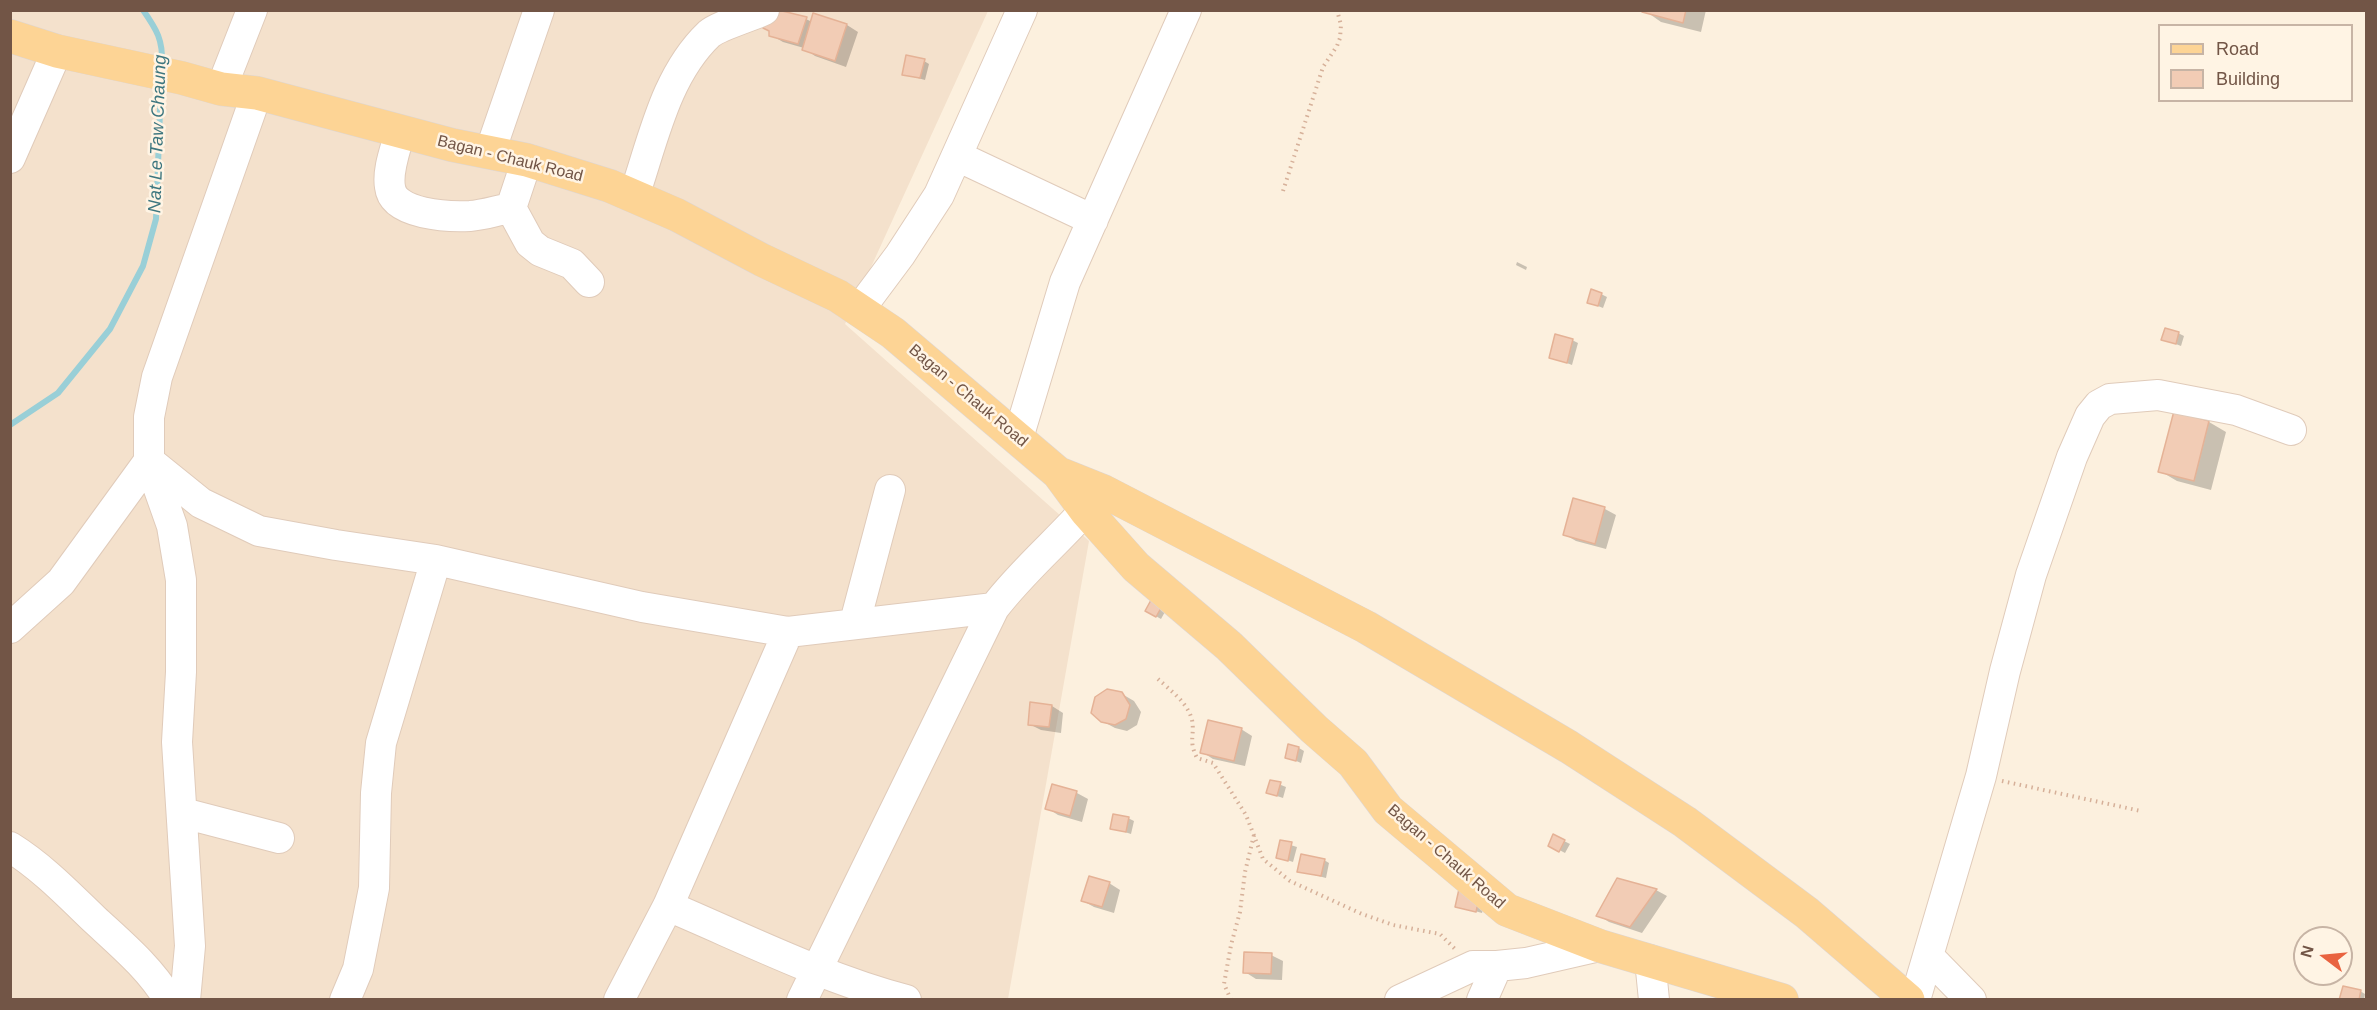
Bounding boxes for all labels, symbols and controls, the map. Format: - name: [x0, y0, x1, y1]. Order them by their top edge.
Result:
- legend: [2158, 24, 2353, 102]
- text: Road: [2216, 39, 2259, 59]
- water label: Nat Le Taw Chaung: [144, 54, 172, 214]
- text: Building: [2216, 69, 2280, 89]
- street label: Bagan - Chauk Road: [435, 132, 585, 186]
- street label: Bagan - Chauk Road: [905, 341, 1031, 451]
- street label: Bagan - Chauk Road: [1383, 801, 1509, 913]
- north arrow: [2293, 926, 2353, 986]
- text: N: [2297, 944, 2317, 959]

